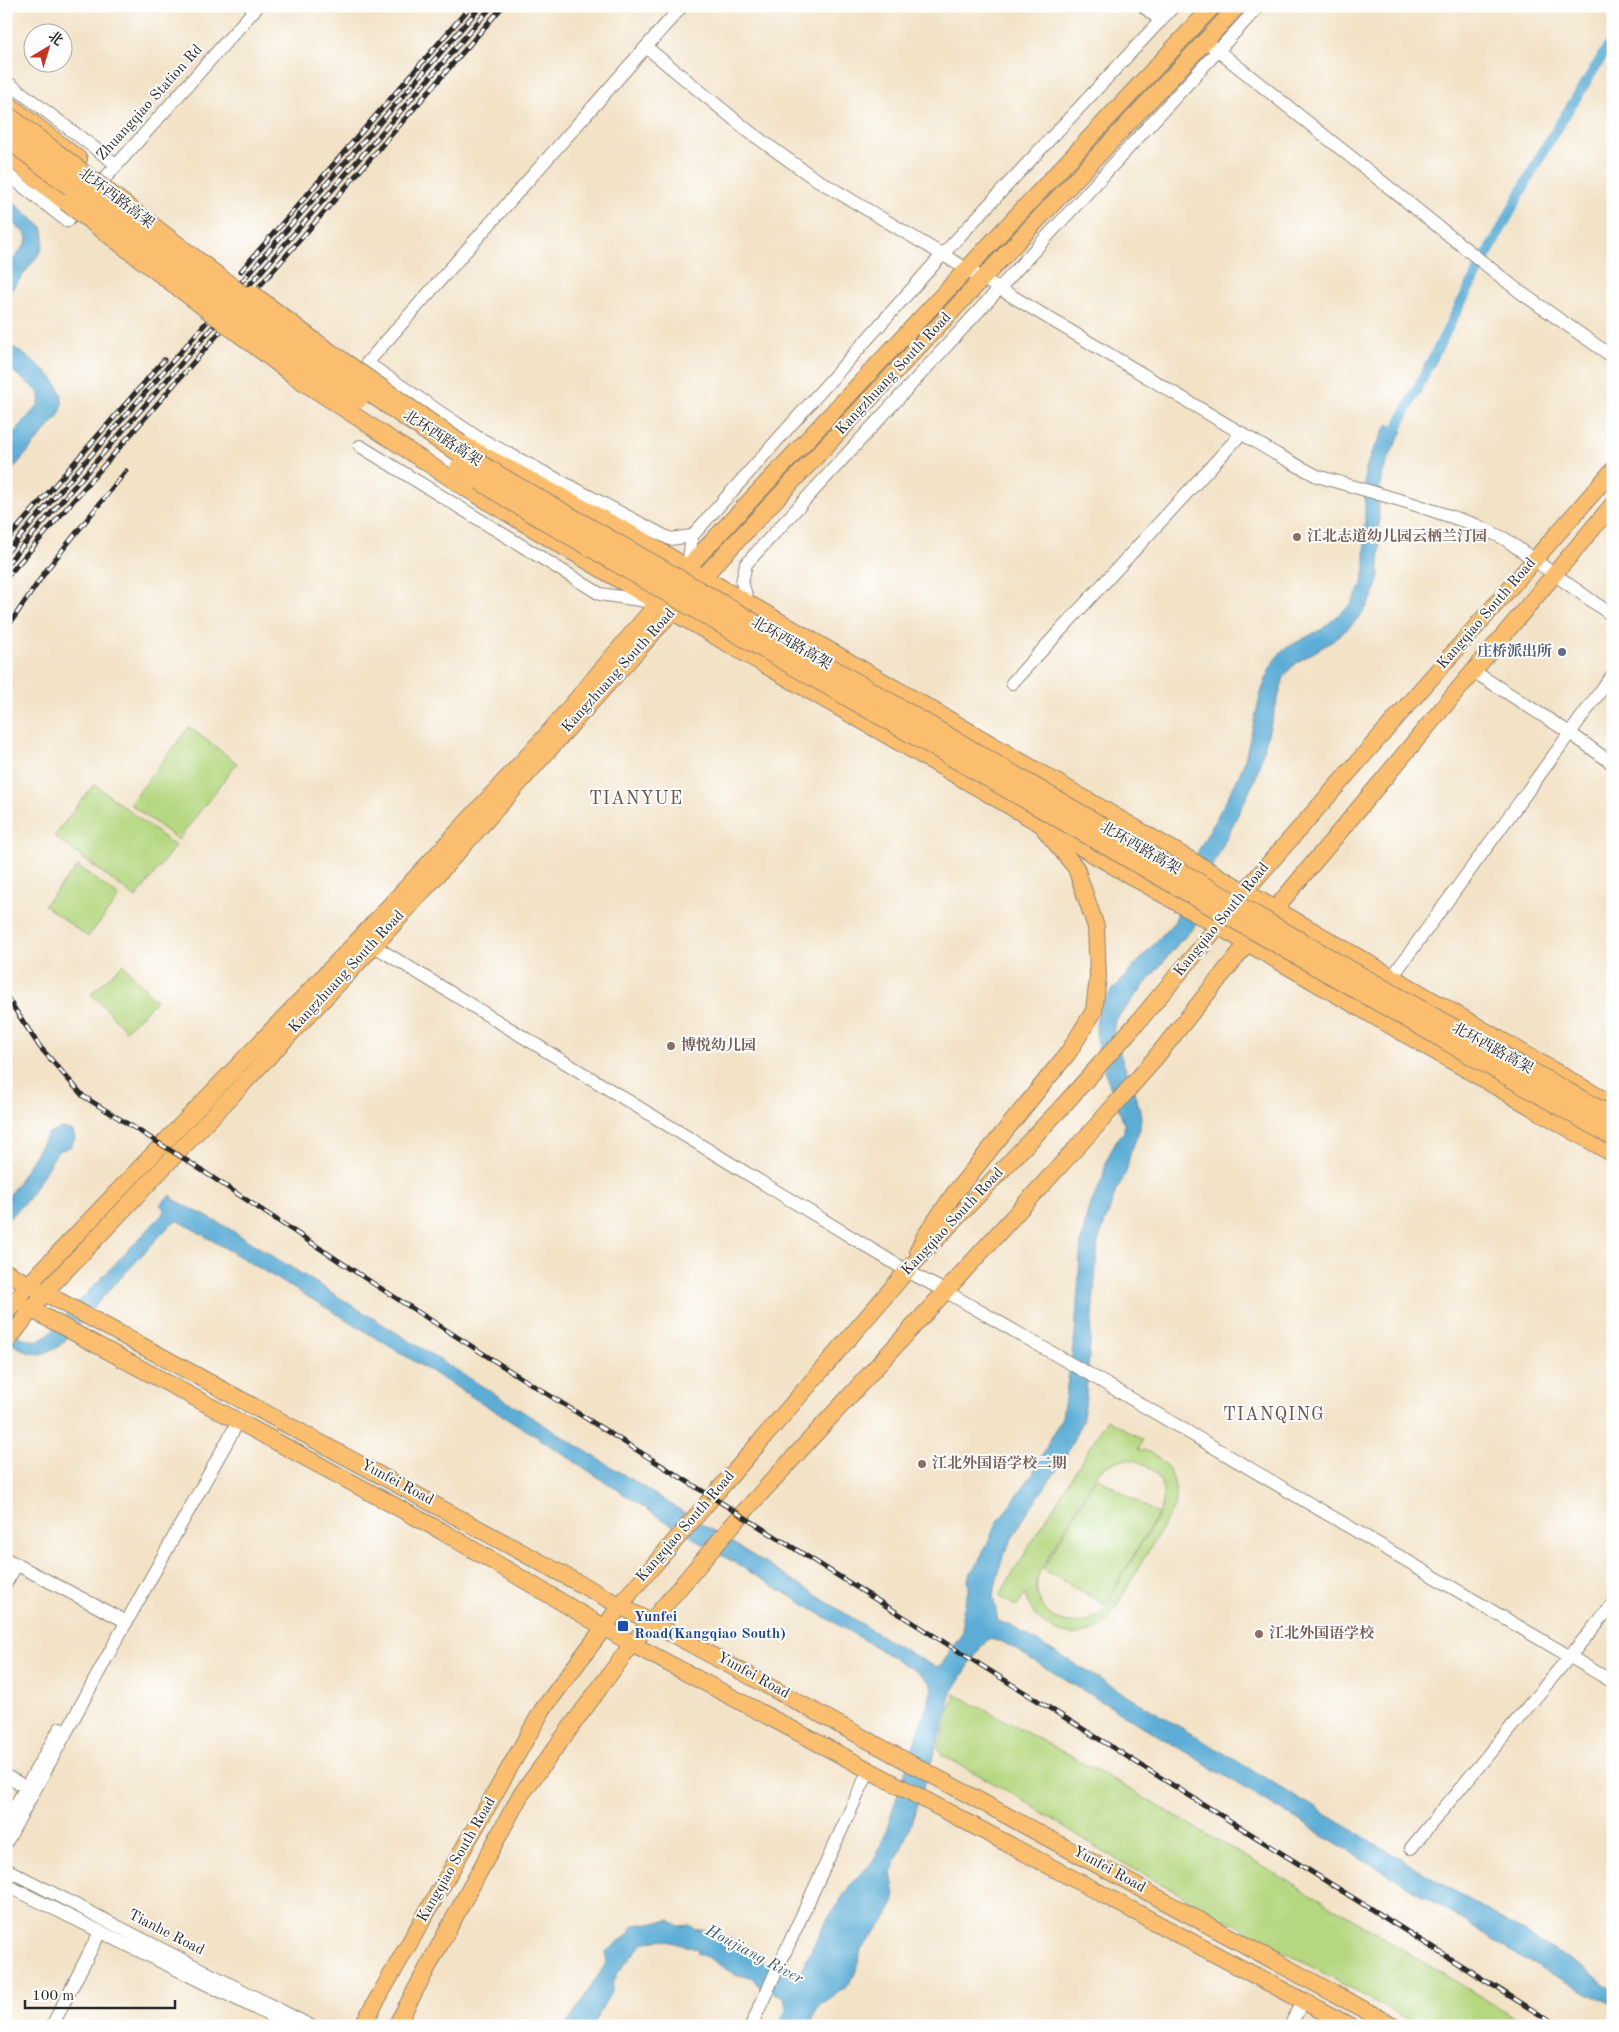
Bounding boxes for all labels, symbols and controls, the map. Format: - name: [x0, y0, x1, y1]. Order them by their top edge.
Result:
- north arrow: [22, 22, 72, 72]
- text: 北: [46, 28, 66, 48]
- street label: Zhuangqiao Station Rd: [94, 42, 206, 164]
- street label: 北环西路高架: [76, 164, 158, 232]
- street label: Kangzhuang South Road: [834, 310, 955, 438]
- street label: 北环西路高架: [400, 407, 485, 470]
- place label: 江北志道幼儿园云栖兰汀园: [1307, 527, 1487, 545]
- marker: 江北志道幼儿园云栖兰汀园: [1291, 531, 1303, 543]
- street label: Kangqiao South Road: [1435, 556, 1539, 672]
- street label: Kangzhuang South Road: [559, 606, 679, 736]
- street label: 北环西路高架: [748, 613, 835, 673]
- place label: 庄桥派出所: [1477, 642, 1552, 660]
- marker: 庄桥派出所: [1556, 646, 1568, 658]
- district label: TIANYUE: [589, 790, 683, 808]
- street label: 北环西路高架: [1097, 818, 1184, 878]
- street label: Kangqiao South Road: [1172, 860, 1272, 980]
- street label: Kangzhuang South Road: [287, 908, 408, 1036]
- street label: 北环西路高架: [1449, 1019, 1536, 1077]
- place label: 博悦幼儿园: [681, 1036, 756, 1054]
- marker: 博悦幼儿园: [665, 1040, 677, 1052]
- street label: Kangqiao South Road: [899, 1165, 1007, 1279]
- district label: TIANQING: [1223, 1406, 1325, 1424]
- place label: 江北外国语学校二期: [932, 1454, 1067, 1472]
- street label: Yunfei Road: [358, 1458, 436, 1508]
- marker: 江北外国语学校二期: [916, 1458, 928, 1470]
- street label: Kangqiao South Road: [634, 1469, 738, 1585]
- place label: Yunfei Road(Kangqiao South): [634, 1610, 786, 1642]
- marker: Yunfei Road(Kangqiao South): [616, 1619, 630, 1633]
- place label: 江北外国语学校: [1269, 1624, 1375, 1642]
- marker: 江北外国语学校: [1253, 1628, 1265, 1640]
- street label: Yunfei Road: [714, 1650, 792, 1702]
- street label: Kangqiao South Road: [415, 1795, 499, 1925]
- street label: Yunfei Road: [1070, 1844, 1148, 1896]
- street label: Tianhe Road: [126, 1907, 207, 1959]
- water label: Houjiang River: [702, 1922, 806, 1988]
- scale bar: [25, 1977, 175, 2009]
- text: 100 m: [32, 1989, 74, 2004]

